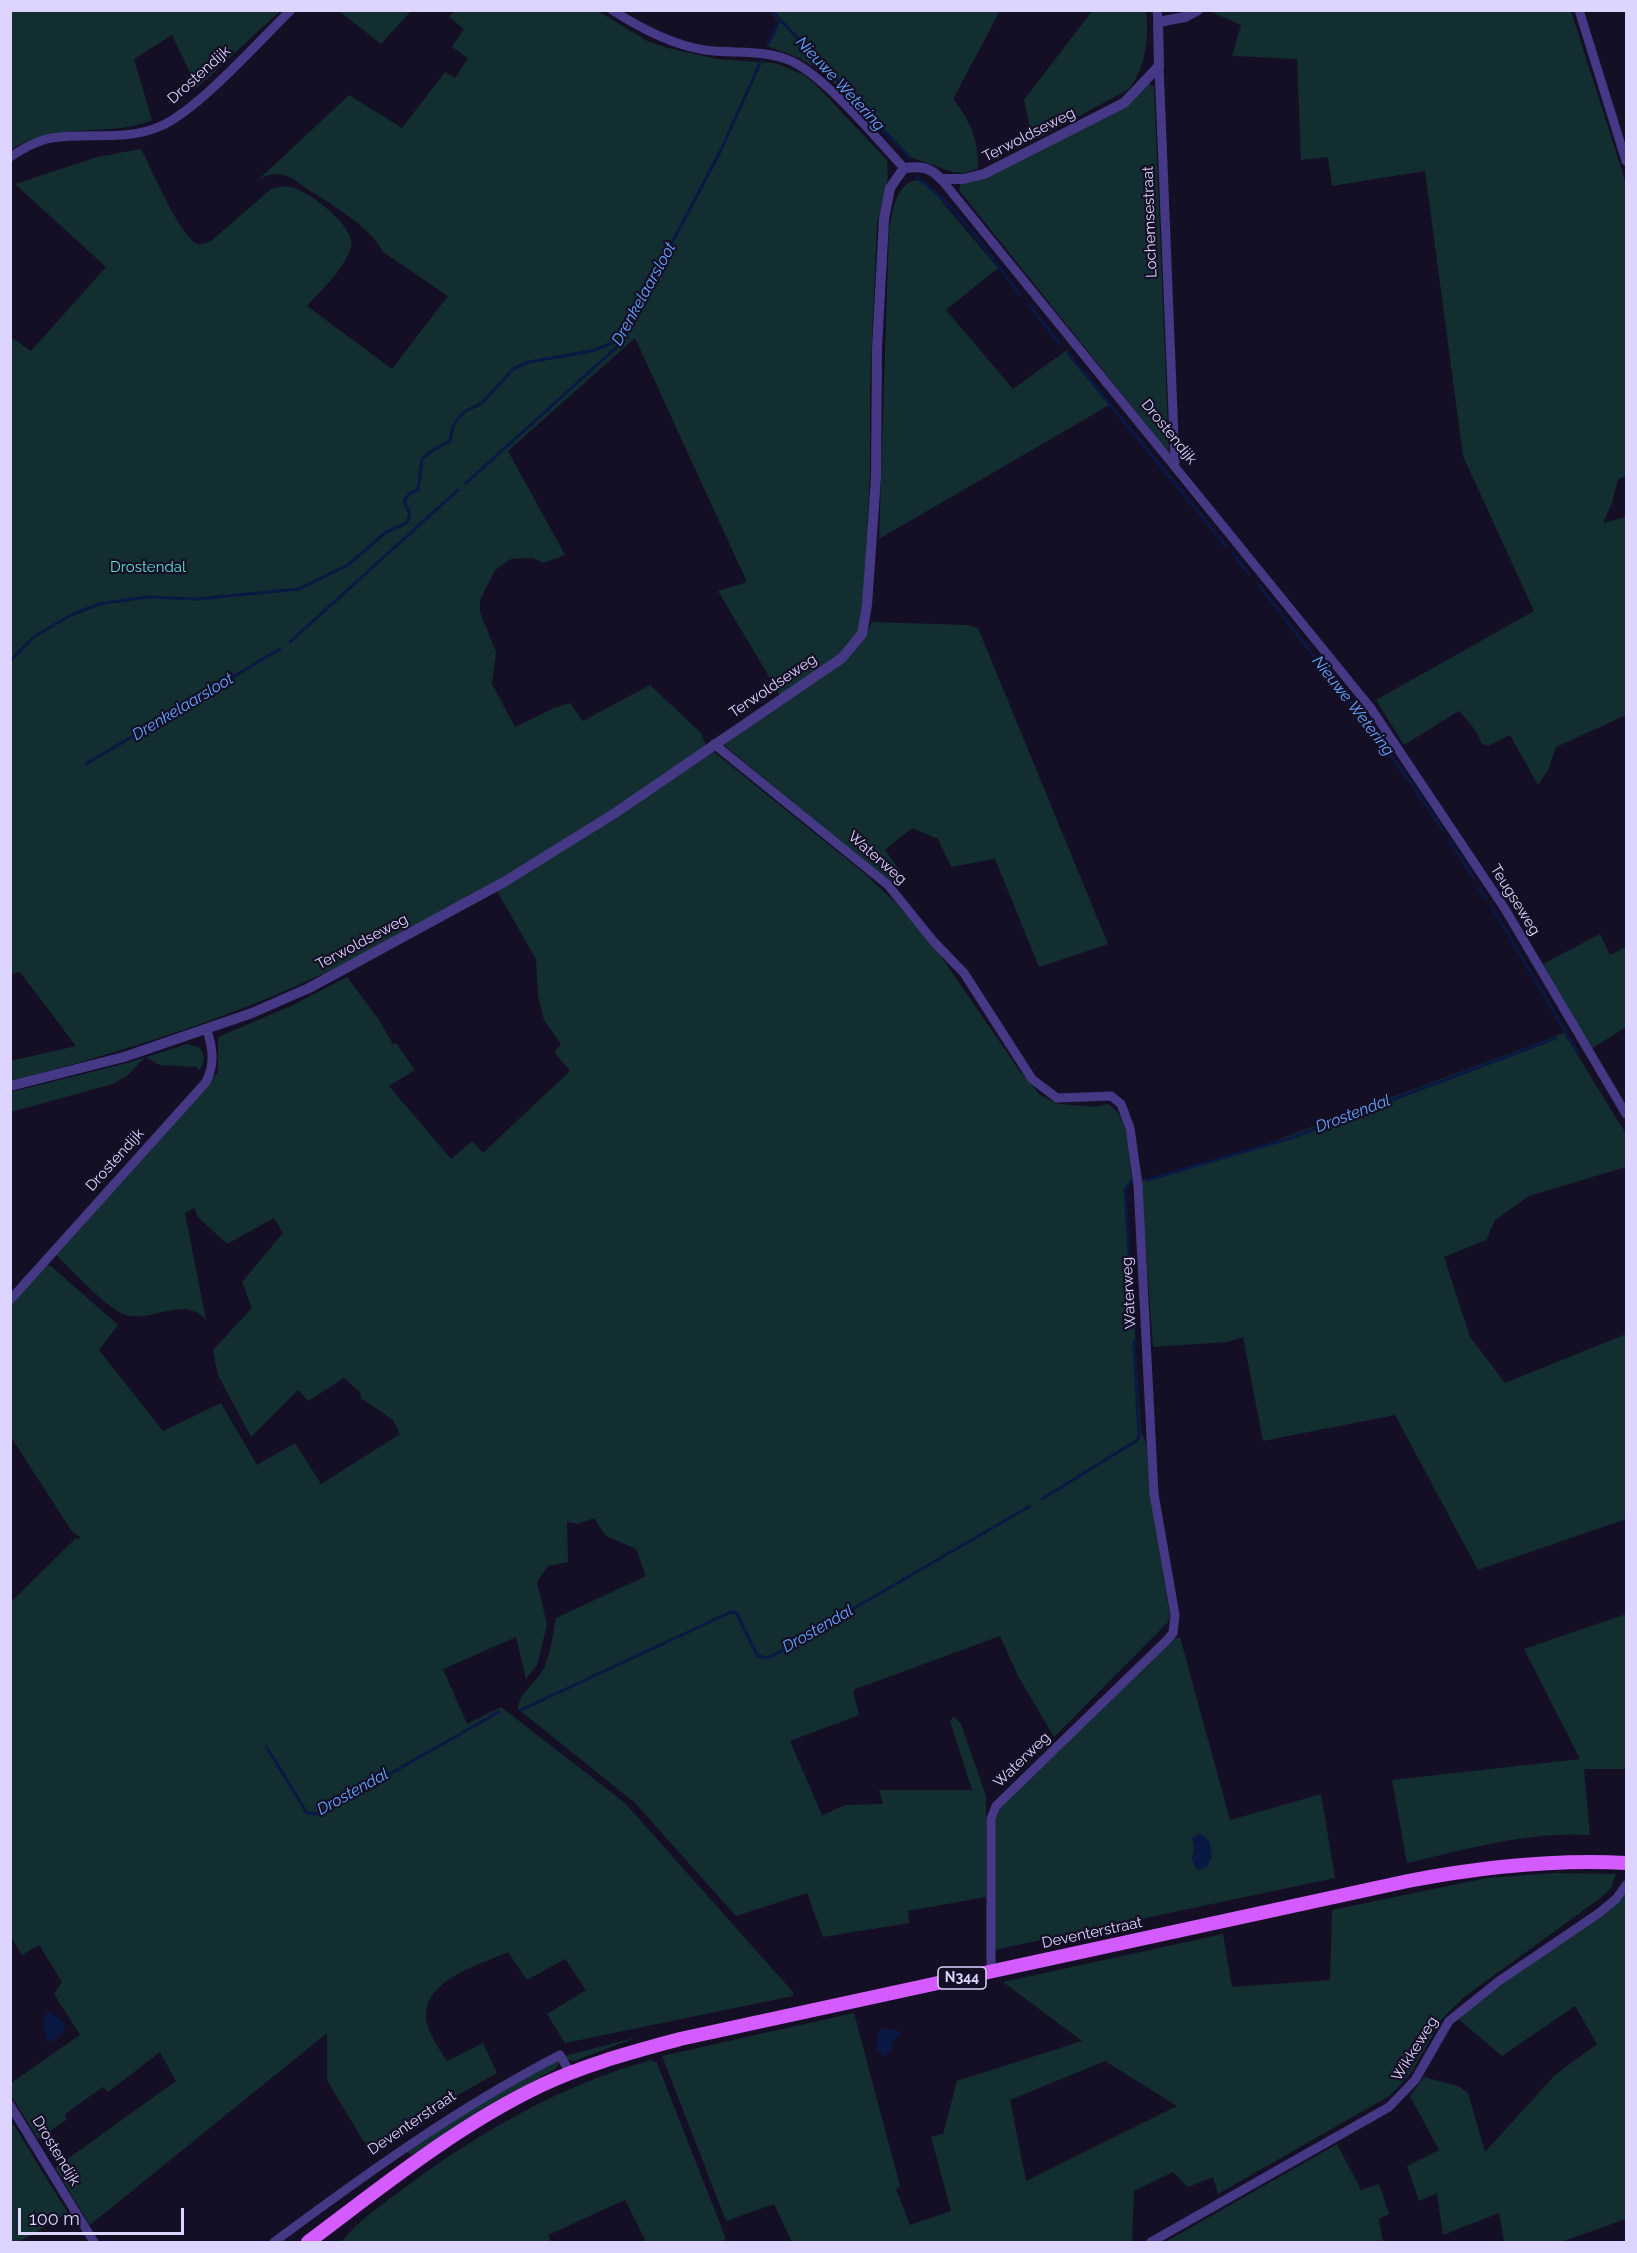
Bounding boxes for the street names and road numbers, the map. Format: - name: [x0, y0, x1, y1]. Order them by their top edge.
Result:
- street label: Drostendijk: [164, 42, 234, 108]
- street label: Terwoldseweg: [980, 104, 1078, 166]
- street label: Lochemsestraat: [1139, 166, 1161, 278]
- street label: Drostendijk: [1137, 396, 1201, 468]
- street label: Terwoldseweg: [726, 650, 820, 722]
- street label: Waterweg: [844, 828, 910, 888]
- street label: Teugseweg: [1486, 861, 1544, 939]
- street label: Terwoldseweg: [313, 910, 411, 974]
- street label: Drostendijk: [82, 1125, 148, 1195]
- street label: Waterweg: [1118, 1257, 1140, 1329]
- street label: Waterweg: [990, 1729, 1054, 1791]
- street label: Deventerstraat: [1040, 1914, 1144, 1952]
- road number: N344: [938, 1967, 986, 1989]
- street label: Wikkeweg: [1388, 2013, 1442, 2085]
- street label: Deventerstraat: [365, 2087, 459, 2159]
- street label: Drostendijk: [28, 2113, 84, 2189]

